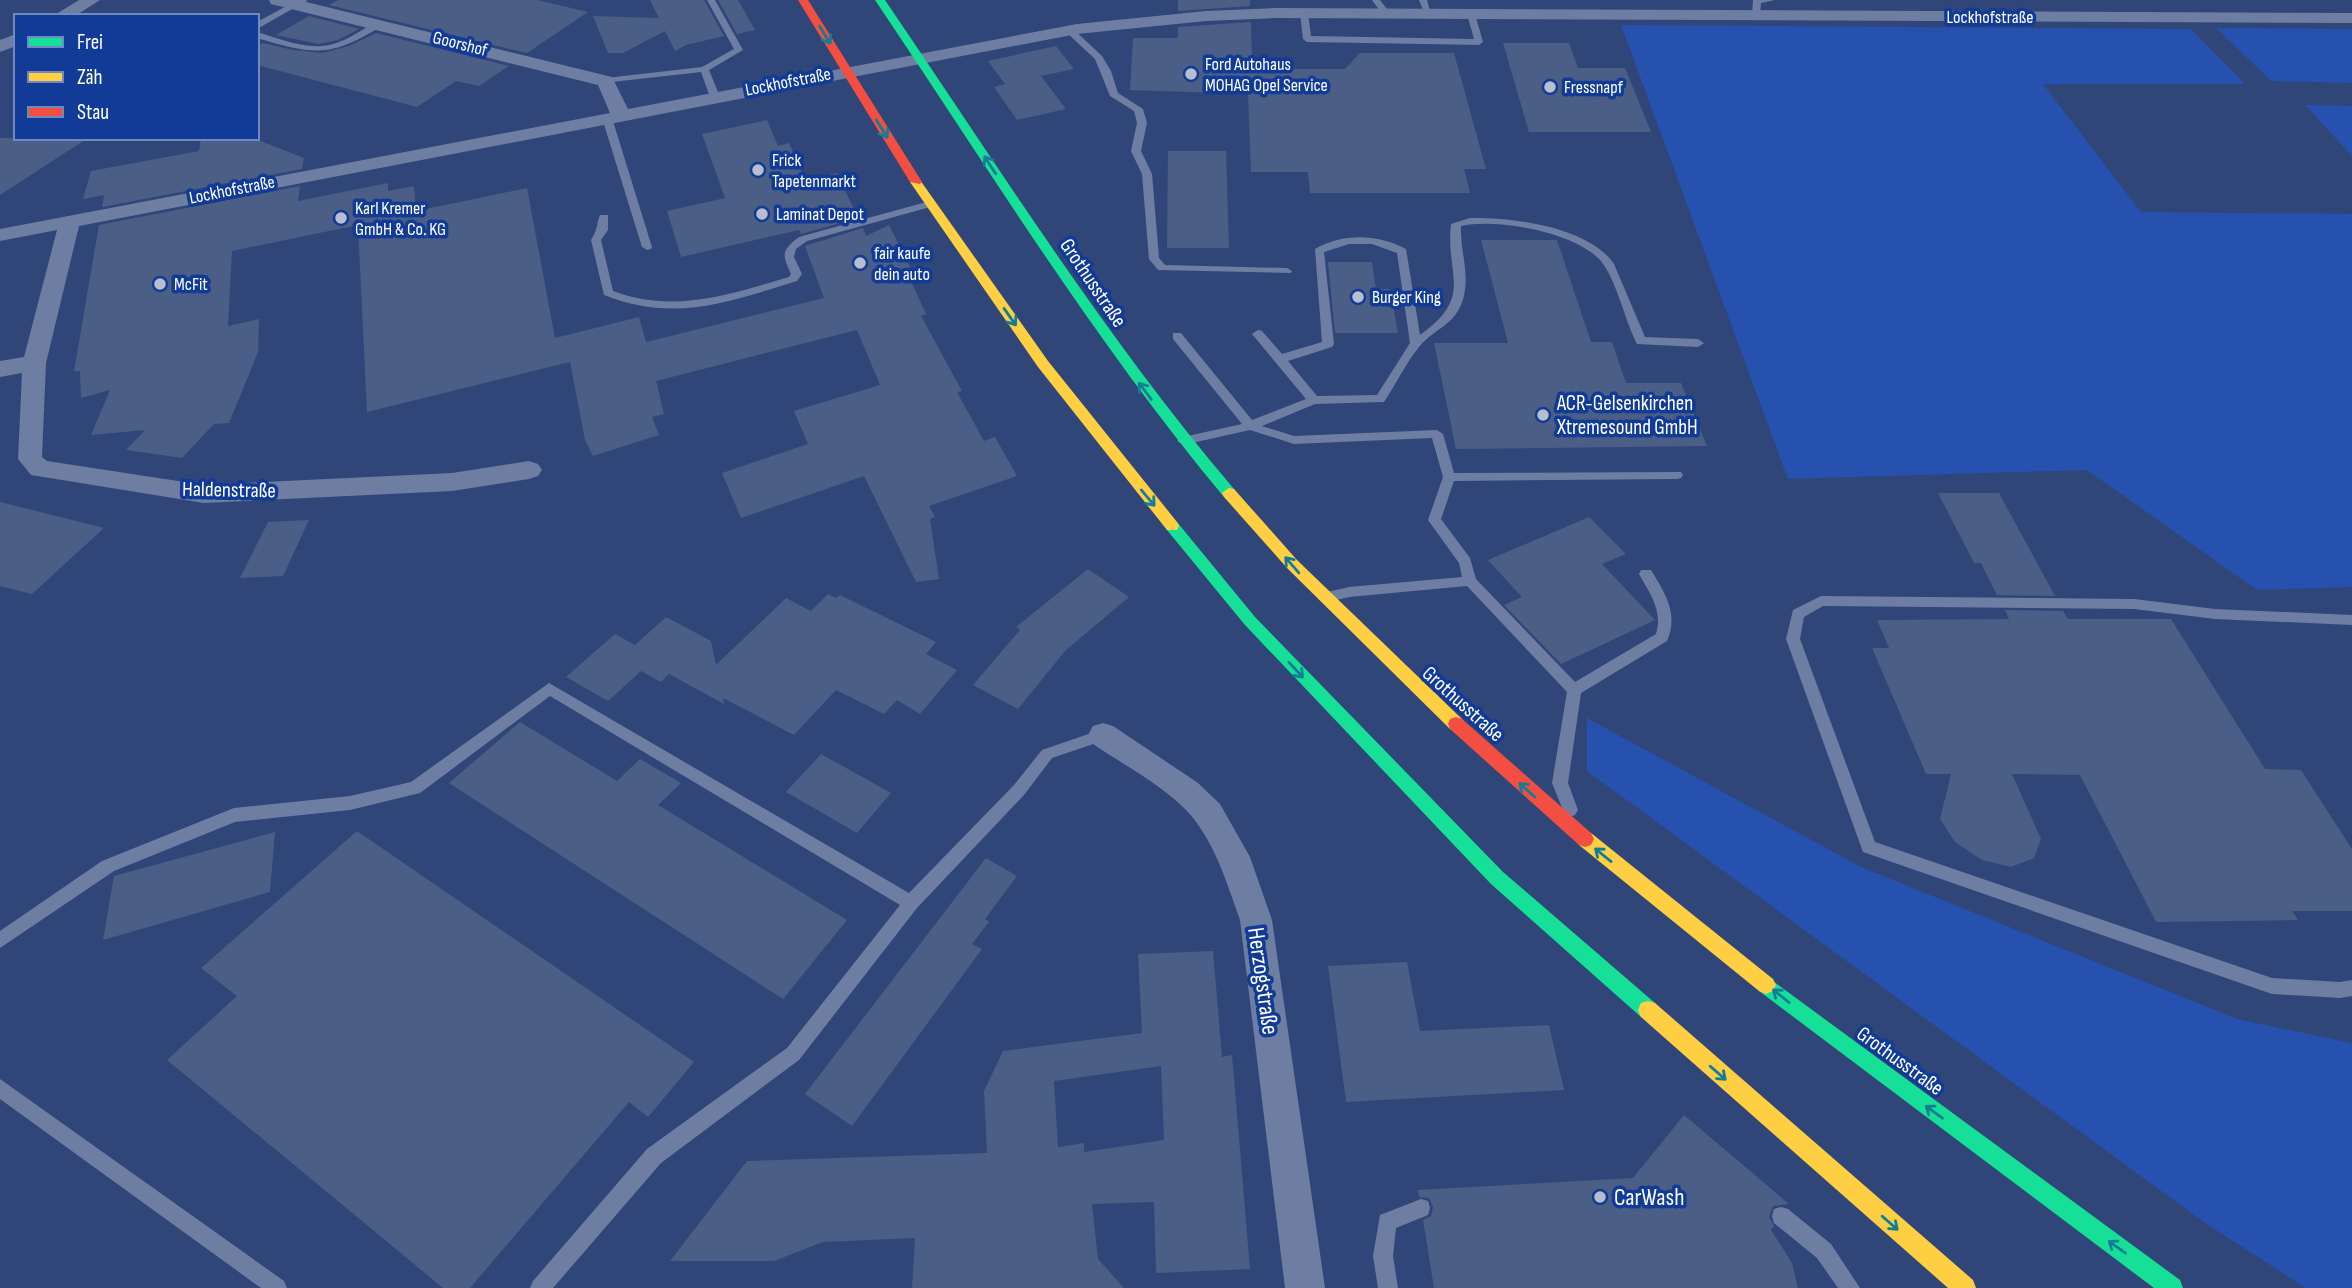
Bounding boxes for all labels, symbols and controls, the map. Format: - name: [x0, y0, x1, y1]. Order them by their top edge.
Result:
- street label: Lockhofstraße: [1947, 7, 2033, 28]
- legend: [14, 14, 259, 140]
- one-way arrow: [818, 25, 832, 45]
- street label: Goorshof: [430, 27, 490, 61]
- text: Frei: [77, 30, 103, 55]
- place label: Ford Autohaus MOHAG Opel Service: [1205, 54, 1328, 96]
- street label: Lockhofstraße: [743, 63, 833, 101]
- text: Zäh: [77, 65, 103, 90]
- marker: Ford Autohaus MOHAG Opel Service: [1183, 66, 1199, 82]
- place label: Fressnapf: [1564, 77, 1624, 98]
- marker: Fressnapf: [1542, 79, 1558, 95]
- text: Stau: [77, 100, 109, 125]
- one-way arrow: [874, 119, 889, 138]
- place label: Frick Tapetenmarkt: [772, 150, 857, 192]
- one-way arrow: [983, 156, 997, 175]
- marker: Frick Tapetenmarkt: [750, 162, 766, 178]
- street label: Lockhofstraße: [187, 171, 277, 209]
- place label: Karl Kremer GmbH & Co. KG: [355, 198, 446, 240]
- place label: Laminat Depot: [776, 204, 864, 225]
- marker: Laminat Depot: [754, 206, 770, 222]
- marker: Karl Kremer GmbH & Co. KG: [333, 210, 349, 226]
- street label: Grothusstraße: [1054, 234, 1132, 332]
- place label: fair kaufe dein auto: [874, 243, 931, 285]
- marker: fair kaufe dein auto: [852, 255, 868, 271]
- place label: McFit: [174, 274, 208, 295]
- marker: McFit: [152, 276, 168, 292]
- place label: Burger King: [1372, 287, 1441, 308]
- marker: Burger King: [1350, 289, 1366, 305]
- one-way arrow: [1003, 307, 1017, 326]
- one-way arrow: [1138, 383, 1153, 401]
- place label: ACR-Gelsenkirchen Xtremesound GmbH: [1556, 391, 1698, 440]
- marker: ACR-Gelsenkirchen Xtremesound GmbH: [1535, 407, 1551, 423]
- street label: Haldenstraße: [182, 477, 276, 503]
- one-way arrow: [1140, 488, 1155, 506]
- one-way arrow: [1284, 556, 1300, 574]
- one-way arrow: [1288, 661, 1304, 679]
- street label: Grothusstraße: [1417, 661, 1509, 747]
- one-way arrow: [1518, 782, 1536, 798]
- one-way arrow: [1594, 847, 1613, 862]
- street label: Herzogstraße: [1241, 926, 1285, 1036]
- one-way arrow: [1772, 989, 1790, 1004]
- street label: Grothusstraße: [1852, 1021, 1948, 1101]
- one-way arrow: [1709, 1065, 1727, 1081]
- one-way arrow: [1925, 1105, 1944, 1120]
- place label: CarWash: [1614, 1183, 1684, 1212]
- marker: CarWash: [1592, 1189, 1608, 1205]
- one-way arrow: [1881, 1215, 1899, 1231]
- one-way arrow: [2108, 1240, 2127, 1255]

